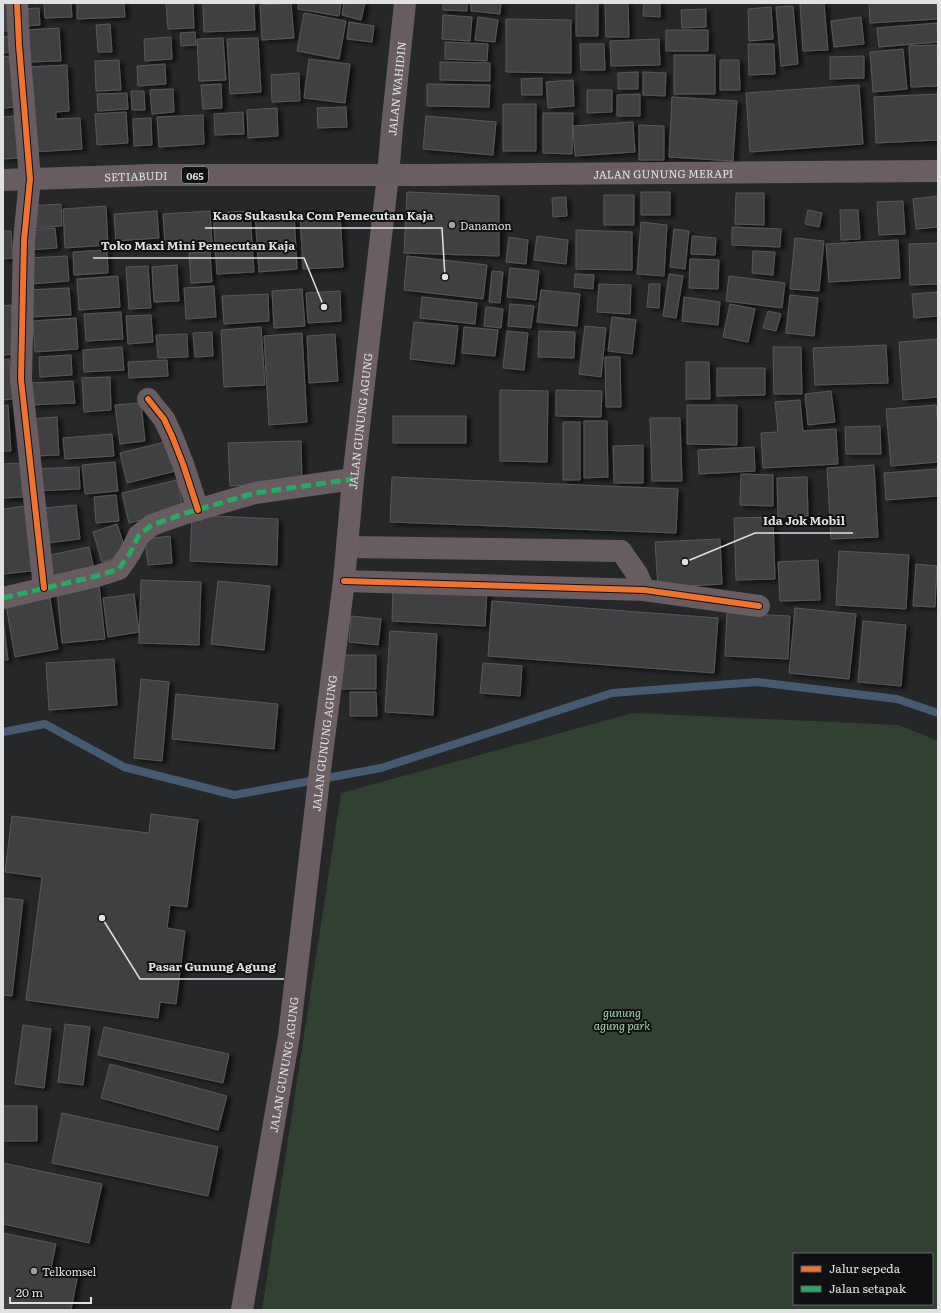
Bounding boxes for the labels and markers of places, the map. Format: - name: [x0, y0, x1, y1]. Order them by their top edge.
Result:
- callout: Kaos Sukasuka Com Pemecutan Kaja: [205, 204, 442, 228]
- place label: Danamon: [460, 217, 512, 233]
- marker: Danamon: [447, 220, 457, 230]
- callout: Toko Maxi Mini Pemecutan Kaja: [93, 234, 304, 258]
- callout: Ida Jok Mobil: [755, 509, 853, 533]
- callout: Pasar Gunung Agung: [140, 955, 284, 979]
- place label: Telkomsel: [42, 1263, 97, 1279]
- marker: Telkomsel: [29, 1266, 39, 1276]

